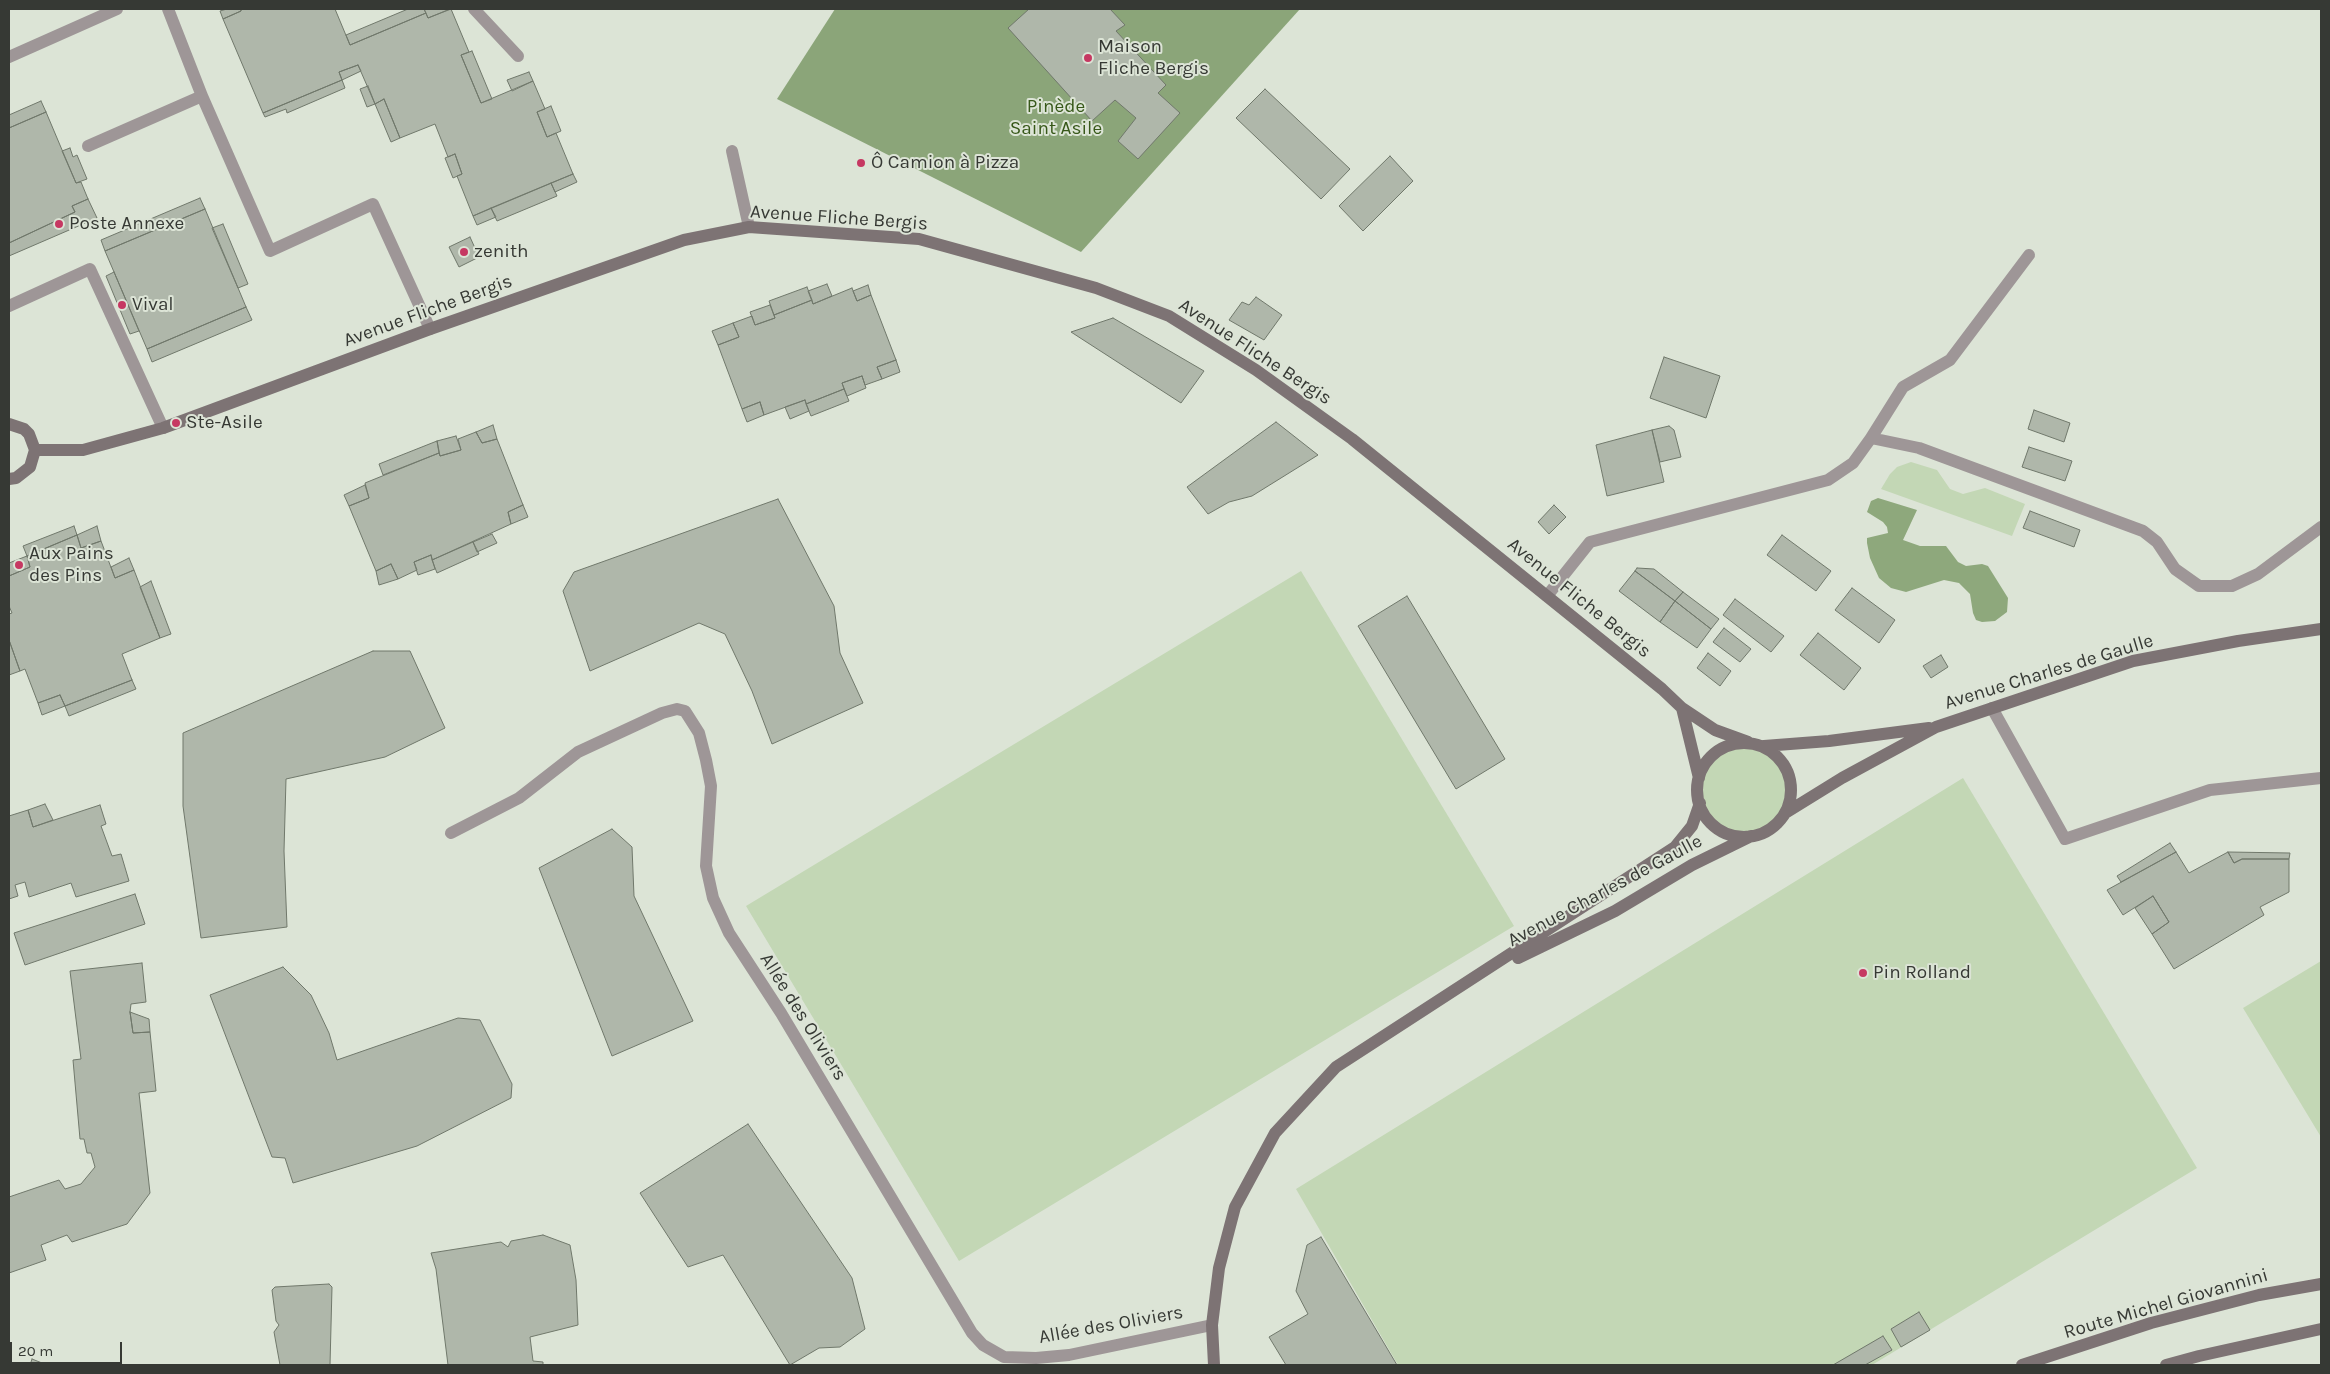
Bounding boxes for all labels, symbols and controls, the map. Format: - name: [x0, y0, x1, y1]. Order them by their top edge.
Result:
- place label: Maison Fliche Bergis: [1098, 36, 1209, 80]
- marker: Maison Fliche Bergis: [1082, 52, 1094, 64]
- park label: Pinède Saint Asile: [1010, 96, 1102, 140]
- place label: Ô Camion à Pizza: [871, 152, 1019, 174]
- marker: Ô Camion à Pizza: [855, 157, 867, 169]
- street label: Avenue Fliche Bergis: [749, 200, 929, 236]
- place label: Poste Annexe: [69, 213, 184, 235]
- marker: Poste Annexe: [53, 218, 65, 230]
- place label: zenith: [474, 241, 529, 263]
- marker: zenith: [458, 246, 470, 258]
- street label: Avenue Fliche Bergis: [340, 270, 516, 352]
- place label: Vival: [132, 294, 174, 316]
- street label: Avenue Fliche Bergis: [1174, 294, 1336, 410]
- marker: Vival: [116, 299, 128, 311]
- place label: Ste-Asile: [186, 412, 263, 434]
- marker: Ste-Asile: [170, 417, 182, 429]
- street label: Avenue Fliche Bergis: [1503, 533, 1655, 663]
- place label: Aux Pains des Pins: [29, 543, 114, 587]
- marker: Aux Pains des Pins: [13, 559, 25, 571]
- street label: Avenue Charles de Gaulle: [1942, 629, 2156, 715]
- street label: Avenue Charles de Gaulle: [1504, 830, 1706, 952]
- street label: Allée des Oliviers: [755, 949, 851, 1085]
- place label: Pin Rolland: [1873, 962, 1971, 984]
- marker: Pin Rolland: [1857, 967, 1869, 979]
- street label: Route Michel Giovannini: [2061, 1264, 2271, 1344]
- street label: Allée des Oliviers: [1037, 1301, 1185, 1349]
- scale bar: [12, 1332, 125, 1364]
- text: 20 m: [18, 1342, 53, 1360]

